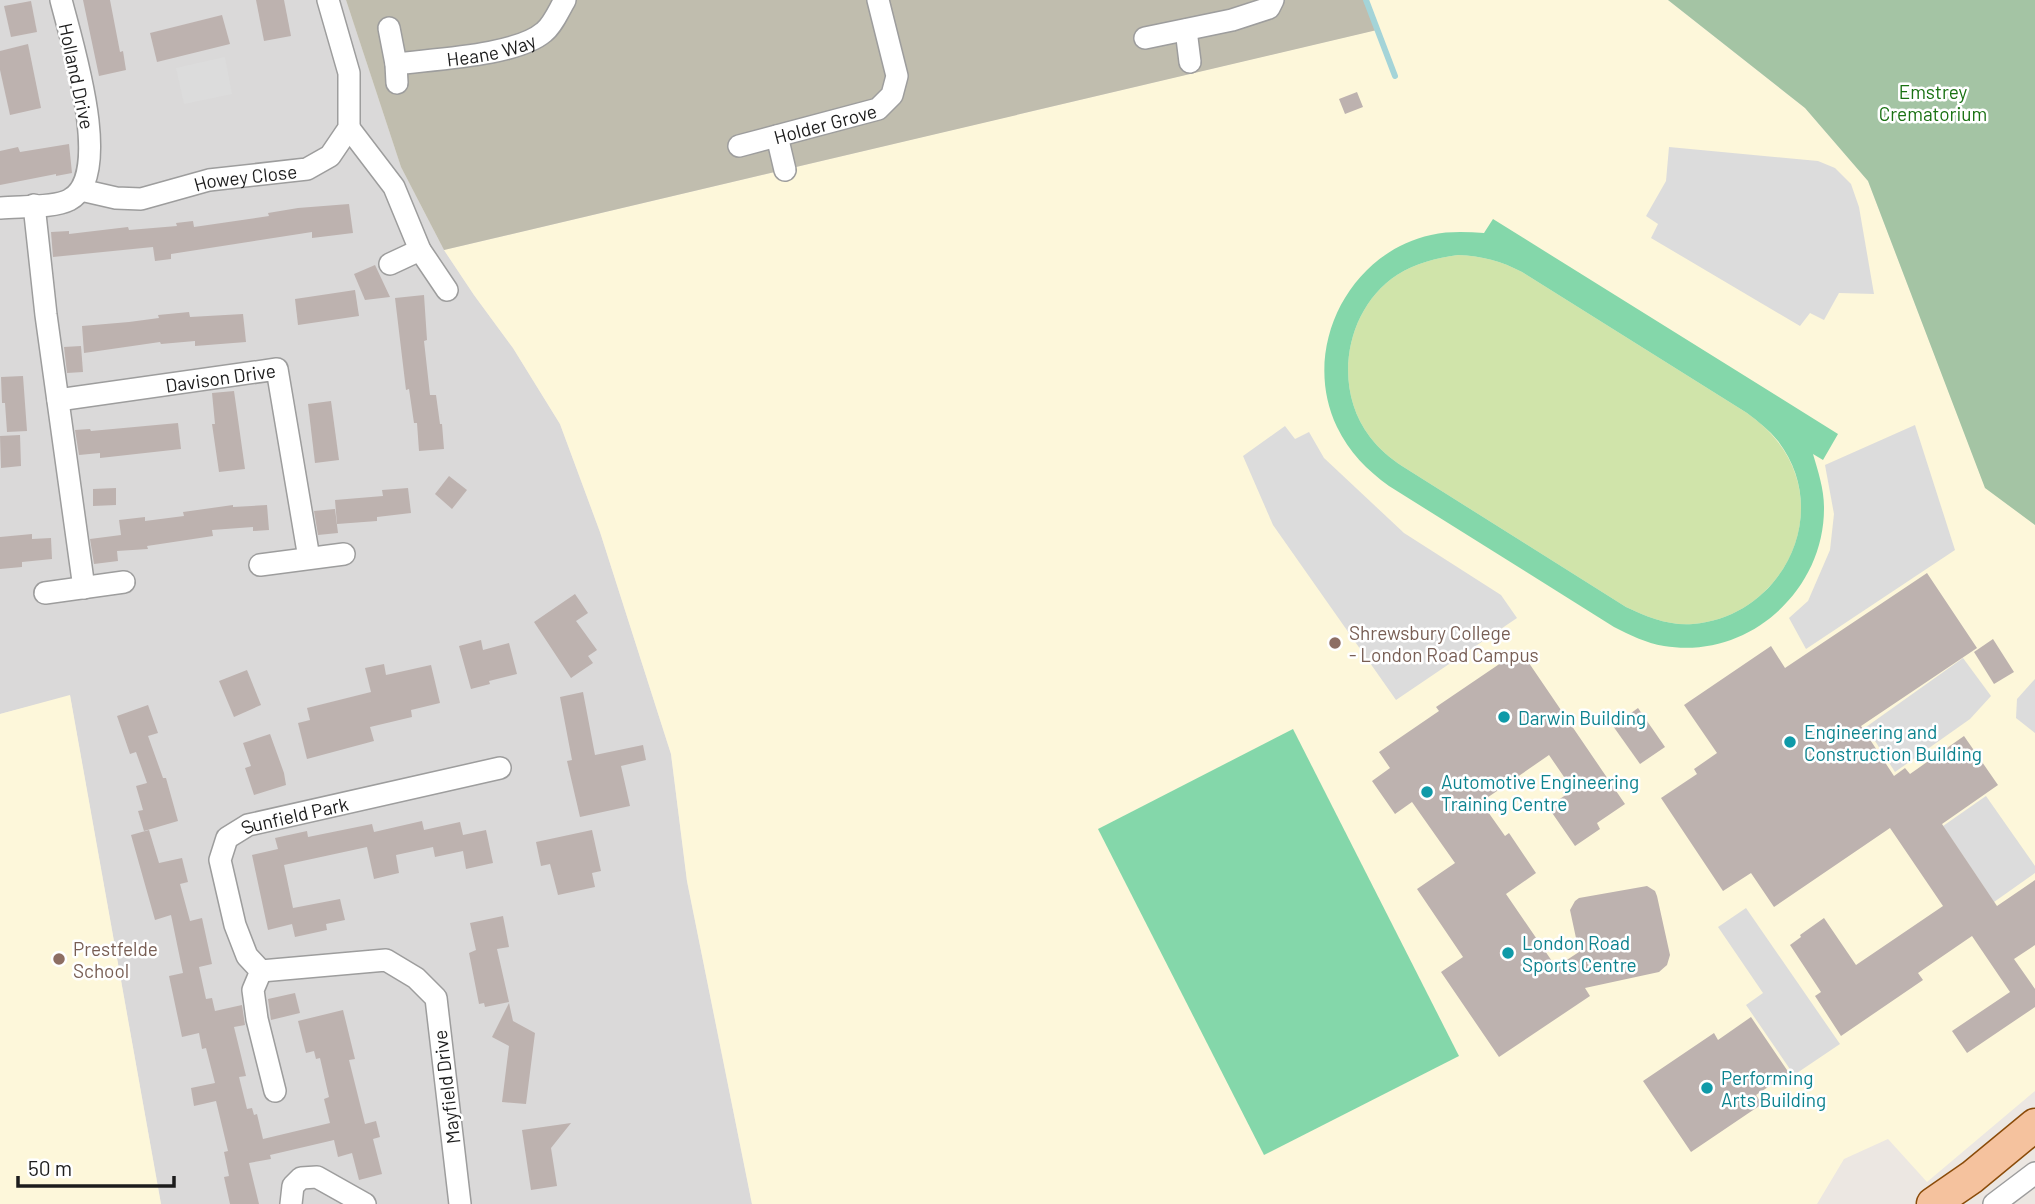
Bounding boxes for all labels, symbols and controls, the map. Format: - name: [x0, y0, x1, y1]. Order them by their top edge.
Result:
- street label: Holland Drive: [55, 21, 99, 131]
- street label: Heane Way: [445, 28, 539, 70]
- park label: Emstrey Crematorium: [1879, 80, 1987, 125]
- street label: Holder Grove: [771, 98, 879, 148]
- street label: Howey Close: [191, 159, 298, 195]
- street label: Davison Drive: [164, 358, 277, 396]
- place label: Shrewsbury College - London Road Campus: [1349, 621, 1539, 666]
- marker: Shrewsbury College - London Road Campus: [1327, 635, 1343, 651]
- place label: Darwin Building: [1518, 706, 1646, 729]
- marker: Darwin Building: [1496, 709, 1512, 725]
- place label: Engineering and Construction Building: [1804, 720, 1982, 765]
- marker: Engineering and Construction Building: [1782, 734, 1798, 750]
- place label: Automotive Engineering Training Centre: [1441, 770, 1639, 815]
- marker: Automotive Engineering Training Centre: [1419, 784, 1435, 800]
- street label: Sunfield Park: [236, 791, 350, 838]
- place label: London Road Sports Centre: [1522, 931, 1637, 976]
- place label: Prestfelde School: [73, 937, 158, 982]
- marker: London Road Sports Centre: [1500, 945, 1516, 961]
- marker: Prestfelde School: [51, 951, 67, 967]
- street label: Mayfield Drive: [428, 1029, 464, 1145]
- place label: Performing Arts Building: [1721, 1066, 1826, 1111]
- marker: Performing Arts Building: [1699, 1080, 1715, 1096]
- scale bar: [18, 1144, 173, 1188]
- text: 50 m: [28, 1155, 72, 1180]

